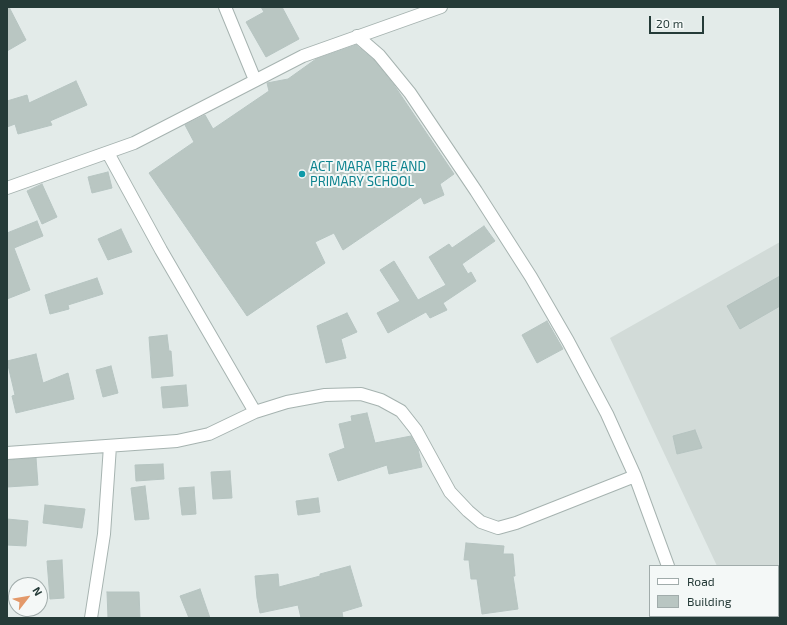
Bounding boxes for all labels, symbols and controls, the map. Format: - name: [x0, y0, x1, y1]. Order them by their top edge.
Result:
- scale bar: [651, 8, 706, 34]
- text: 20 m: [656, 16, 683, 30]
- place label: ACT MARA PRE AND PRIMARY SCHOOL: [310, 159, 426, 190]
- marker: ACT MARA PRE AND PRIMARY SCHOOL: [297, 169, 307, 179]
- legend: [649, 565, 779, 617]
- text: Road: [687, 574, 715, 588]
- north arrow: [8, 577, 48, 617]
- text: N: [30, 584, 45, 598]
- text: Building: [687, 594, 731, 608]

